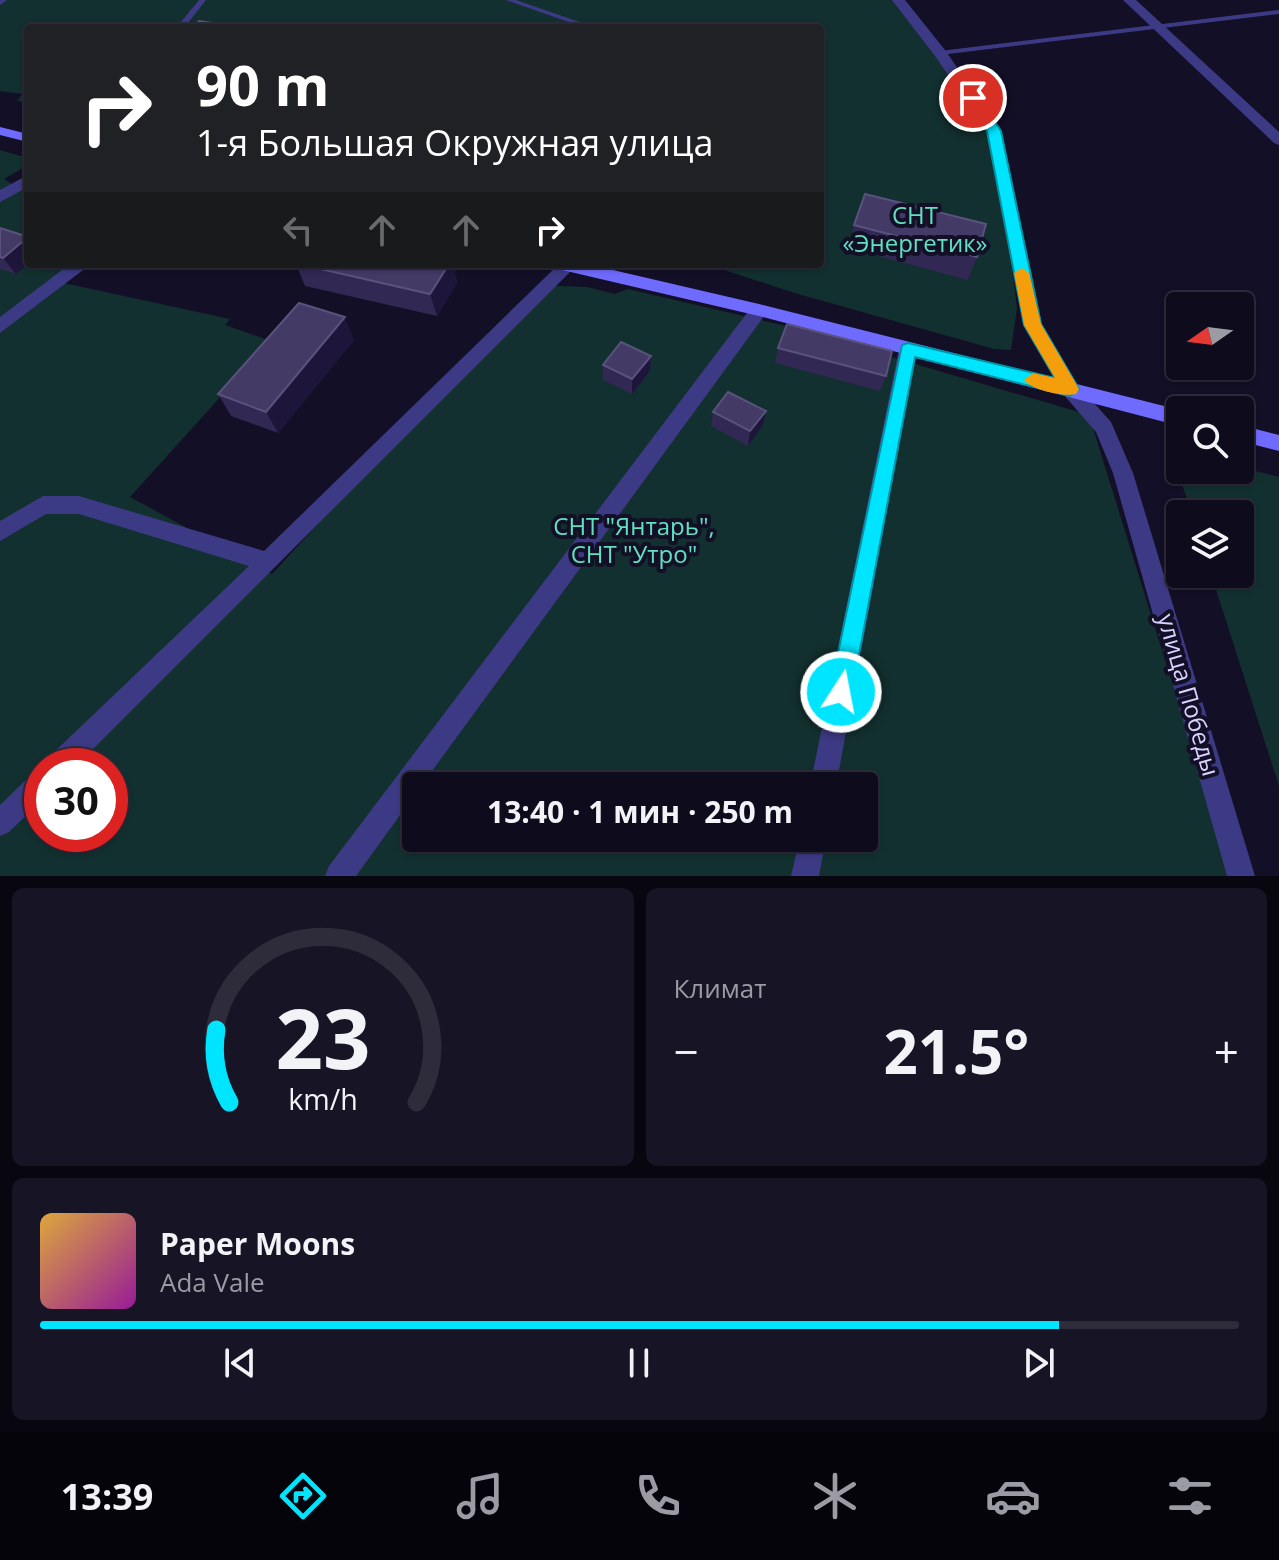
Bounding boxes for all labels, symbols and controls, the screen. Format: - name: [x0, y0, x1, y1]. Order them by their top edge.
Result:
- text: 90 m: [196, 46, 330, 122]
- icon: right: [64, 56, 168, 160]
- pin: [939, 64, 1007, 132]
- icon: arrive: [951, 76, 995, 120]
- text: 1-я Большая Окружная улица: [196, 118, 714, 167]
- park label: СНТ «Энергетик»: [842, 198, 988, 259]
- icon: left: [276, 208, 320, 252]
- icon: ahead: [360, 208, 404, 252]
- icon: ahead: [444, 208, 488, 252]
- icon: right: [528, 208, 572, 252]
- north arrow: [1166, 292, 1254, 380]
- map controls: [1166, 292, 1254, 588]
- button: search: [1166, 396, 1254, 484]
- button: layers: [1166, 500, 1254, 588]
- park label: СНТ "Янтарь", СНТ "Утро": [553, 509, 715, 570]
- street label: улица Победы: [1150, 610, 1228, 780]
- position arrow: [799, 650, 883, 734]
- speed limit sign: 30: [24, 748, 128, 852]
- text: 13:40 · 1 мин · 250 m: [487, 791, 793, 832]
- text: Климат: [674, 970, 767, 1006]
- text: 23: [275, 980, 370, 1093]
- text: 21.5°: [883, 1010, 1029, 1092]
- text: −: [674, 1021, 699, 1081]
- text: +: [1214, 1021, 1239, 1081]
- text: km/h: [288, 1079, 357, 1118]
- text: Paper Moons: [160, 1223, 355, 1264]
- text: Ada Vale: [160, 1264, 265, 1300]
- icon: previous: [218, 1341, 262, 1385]
- icon: pause: [617, 1341, 661, 1385]
- icon: next: [1017, 1341, 1061, 1385]
- icon: directions: [275, 1468, 331, 1524]
- icon: music: [452, 1468, 508, 1524]
- icon: phone: [630, 1468, 686, 1524]
- icon: climate: [807, 1468, 863, 1524]
- icon: car: [985, 1468, 1041, 1524]
- icon: filters: [1162, 1468, 1218, 1524]
- text: 13:39: [61, 1472, 153, 1521]

